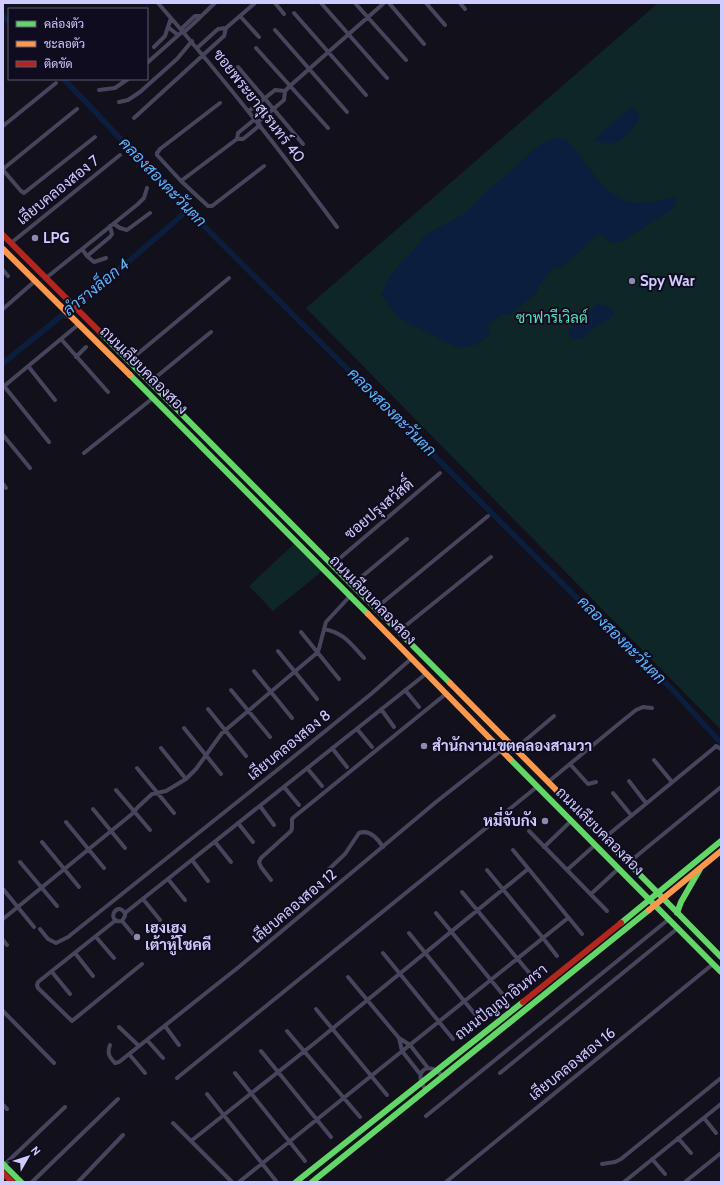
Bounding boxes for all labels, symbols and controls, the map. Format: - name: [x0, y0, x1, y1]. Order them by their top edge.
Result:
- legend: [8, 8, 148, 80]
- text: คล่องตัว: [44, 16, 84, 31]
- text: ชะลอตัว: [44, 36, 85, 51]
- street label: ซอยพระยาสุเรนทร์ 40: [208, 45, 309, 167]
- text: ติดขัด: [44, 56, 73, 71]
- water label: คลองสองตะวันตก: [115, 133, 211, 231]
- street label: เลียบคลองสอง 7: [13, 150, 103, 229]
- place label: LPG: [43, 229, 69, 247]
- marker: LPG: [30, 233, 40, 243]
- water label: ลำรางล็อก 4: [56, 251, 133, 320]
- place label: Spy War: [640, 272, 695, 290]
- marker: Spy War: [627, 276, 637, 286]
- park label: ซาฟารีเวิลด์: [516, 308, 588, 327]
- street label: ถนนเลียบคลองสอง: [96, 322, 192, 418]
- water label: คลองสองตะวันตก: [344, 363, 441, 460]
- street label: ซอยปรุงสวัสดิ์: [337, 470, 418, 545]
- street label: ถนนเลียบคลองสอง: [326, 551, 421, 648]
- water label: คลองสองตะวันตก: [574, 591, 671, 688]
- street label: เลียบคลองสอง 8: [243, 705, 334, 784]
- place label: สำนักงานเขตคลองสามวา: [432, 736, 592, 755]
- marker: สำนักงานเขตคลองสามวา: [419, 741, 429, 751]
- street label: ถนนเลียบคลองสอง: [552, 783, 648, 879]
- place label: หมี่จับกัง: [483, 806, 537, 830]
- marker: หมี่จับกัง: [540, 816, 550, 826]
- street label: เลียบคลองสอง 12: [247, 864, 340, 947]
- place label: เฮงเฮง เต้าหู้โชคดี: [145, 919, 211, 956]
- marker: เฮงเฮง เต้าหู้โชคดี: [132, 932, 142, 942]
- street label: ถนนปัญญาอินทรา: [451, 960, 551, 1044]
- street label: เลียบคลองสอง 16: [524, 1023, 619, 1104]
- north arrow: [8, 1137, 48, 1177]
- text: N: [28, 1143, 44, 1158]

